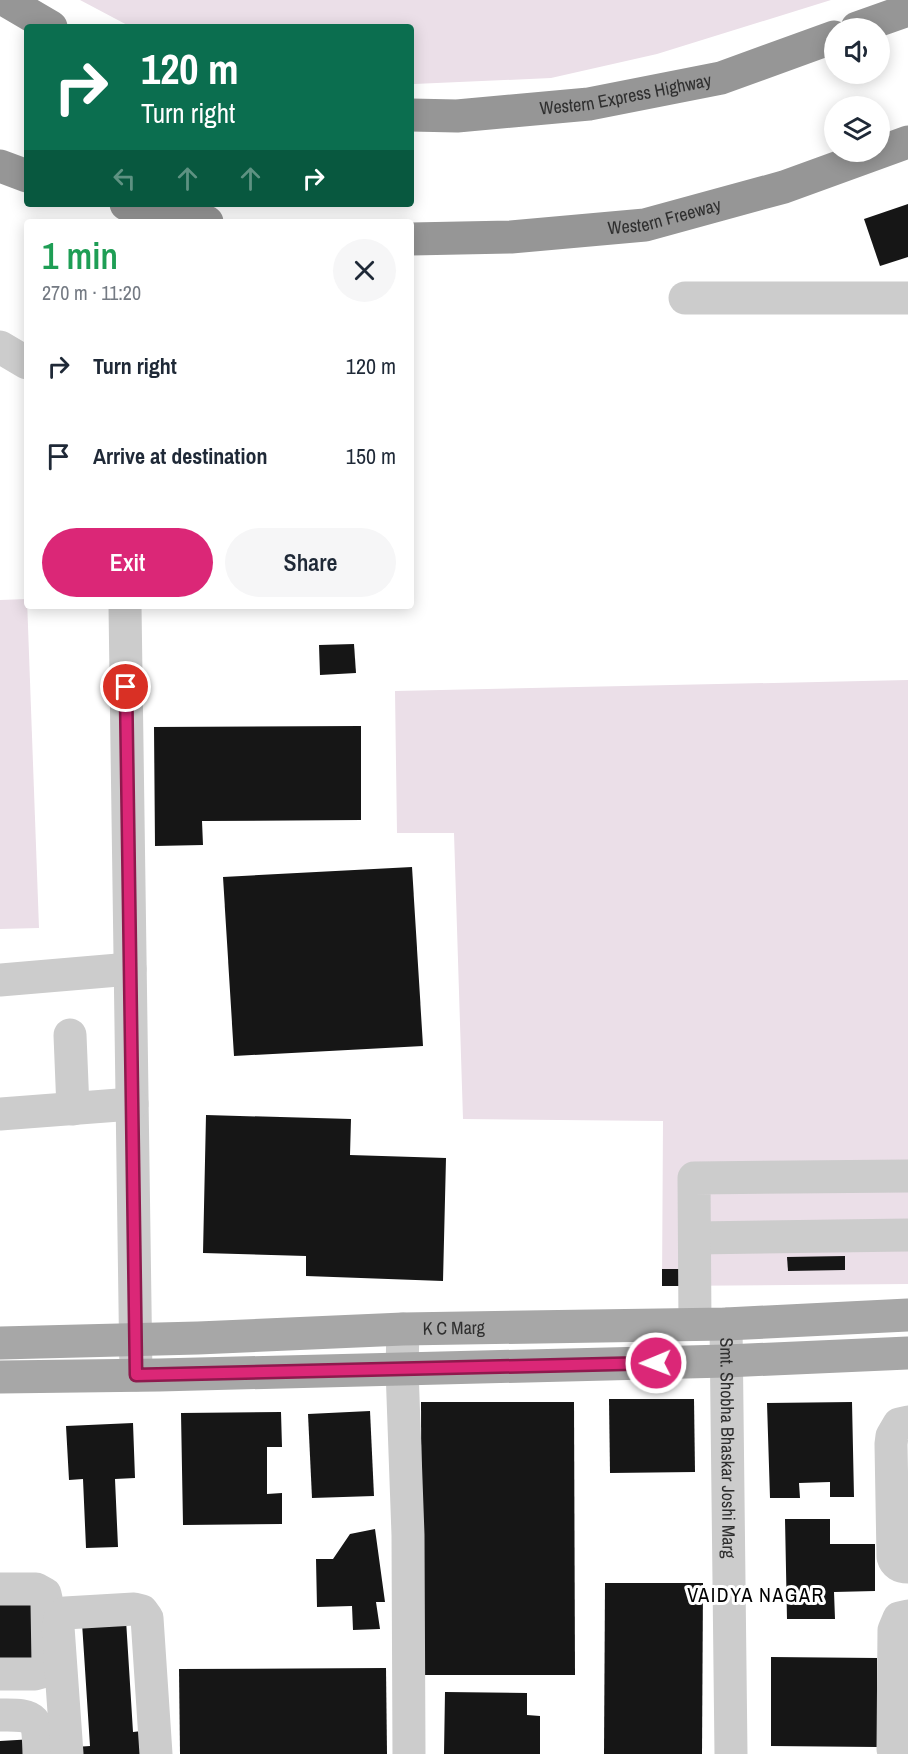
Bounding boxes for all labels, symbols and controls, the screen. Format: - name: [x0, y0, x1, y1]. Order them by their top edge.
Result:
- map controls: [824, 18, 890, 162]
- button: sound: [824, 18, 890, 84]
- text: 120 m: [141, 41, 239, 97]
- icon: right: [42, 48, 120, 126]
- street label: Western Express Highway: [539, 67, 714, 120]
- text: Turn right: [141, 95, 235, 131]
- button: layers: [824, 96, 890, 162]
- icon: left: [108, 162, 141, 195]
- icon: ahead: [171, 162, 204, 195]
- icon: ahead: [234, 162, 267, 195]
- icon: right: [297, 162, 330, 195]
- street label: Western Freeway: [607, 192, 724, 240]
- text: 1 min: [42, 232, 118, 280]
- button: close: [333, 239, 396, 302]
- text: 270 m · 11:20: [42, 279, 141, 306]
- icon: right: [42, 350, 75, 383]
- text: Turn right: [93, 351, 177, 381]
- text: 120 m: [346, 351, 396, 381]
- icon: arrive: [42, 440, 75, 473]
- text: Arrive at destination: [93, 441, 267, 471]
- text: 150 m: [346, 441, 396, 471]
- button: Exit: [42, 528, 213, 597]
- button: Share: [225, 528, 396, 597]
- pin: [100, 661, 151, 712]
- icon: arrive: [109, 670, 142, 703]
- street label: K C Marg: [422, 1315, 486, 1341]
- position arrow: [624, 1331, 688, 1395]
- street label: Smt. Shobha Bhaskar Joshi Marg: [714, 1337, 742, 1559]
- district label: VAIDYA NAGAR: [687, 1581, 825, 1608]

